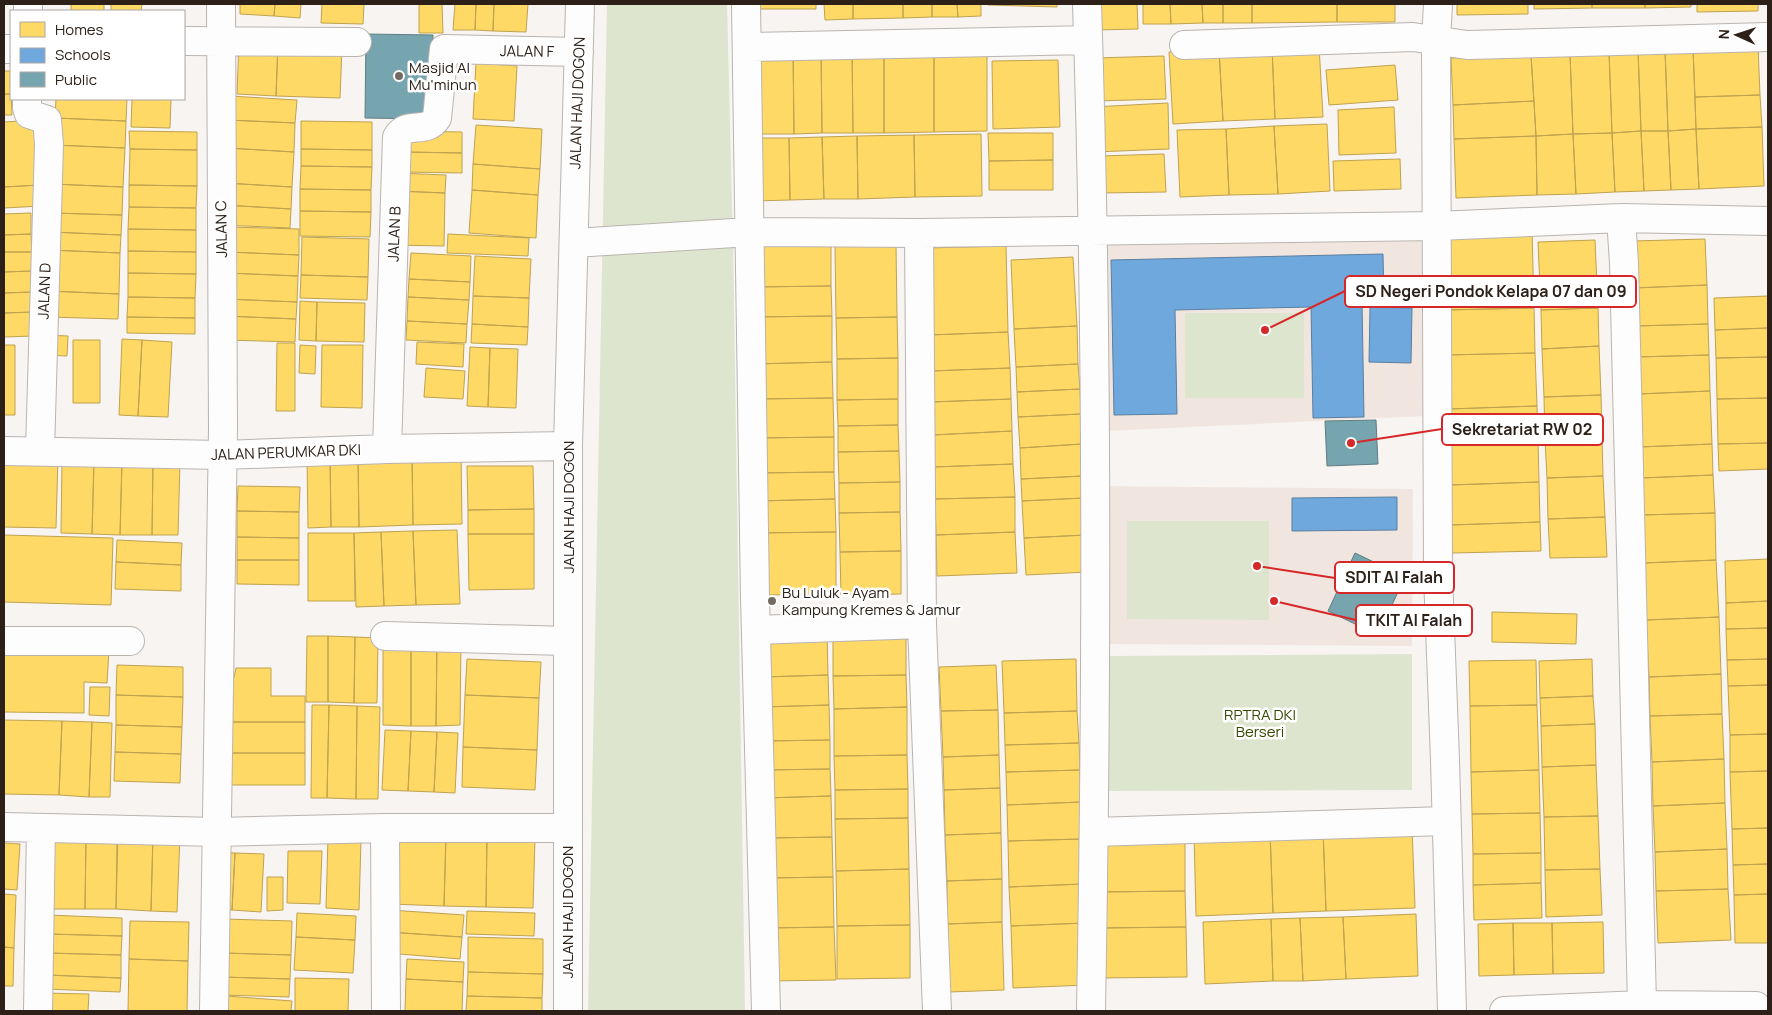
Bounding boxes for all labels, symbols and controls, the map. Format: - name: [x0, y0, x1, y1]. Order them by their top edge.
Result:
- legend: [10, 10, 185, 100]
- north arrow: [1712, 10, 1762, 60]
- text: Homes: [55, 19, 104, 40]
- text: N: [1714, 29, 1733, 40]
- street label: JALAN HAJI DOGON: [564, 36, 590, 170]
- street label: JALAN F: [500, 40, 555, 62]
- text: Schools: [55, 44, 111, 65]
- place label: Masjid Al Mu'minun: [409, 57, 477, 95]
- text: Public: [55, 69, 97, 90]
- marker: Masjid Al Mu'minun: [393, 70, 405, 82]
- street label: JALAN C: [210, 200, 232, 258]
- street label: JALAN B: [383, 206, 405, 262]
- street label: JALAN D: [33, 262, 55, 320]
- callout: SD Negeri Pondok Kelapa 07 dan 09: [1345, 276, 1636, 307]
- text: SD Negeri Pondok Kelapa 07 dan 09: [1355, 280, 1627, 302]
- callout: Sekretariat RW 02: [1442, 414, 1603, 445]
- text: Sekretariat RW 02: [1452, 418, 1592, 440]
- street label: JALAN PERUMKAR DKI: [211, 439, 361, 465]
- street label: JALAN HAJI DOGON: [558, 441, 579, 573]
- callout: SDIT Al Falah: [1335, 562, 1454, 593]
- text: SDIT Al Falah: [1345, 566, 1443, 588]
- place label: Bu Luluk - Ayam Kampung Kremes & Jamur: [782, 582, 961, 620]
- marker: Bu Luluk - Ayam Kampung Kremes & Jamur: [766, 595, 778, 607]
- callout: TKIT Al Falah: [1356, 605, 1472, 636]
- text: TKIT Al Falah: [1366, 609, 1462, 631]
- park label: RPTRA DKI Berseri: [1224, 704, 1296, 742]
- street label: JALAN HAJI DOGON: [557, 846, 578, 978]

